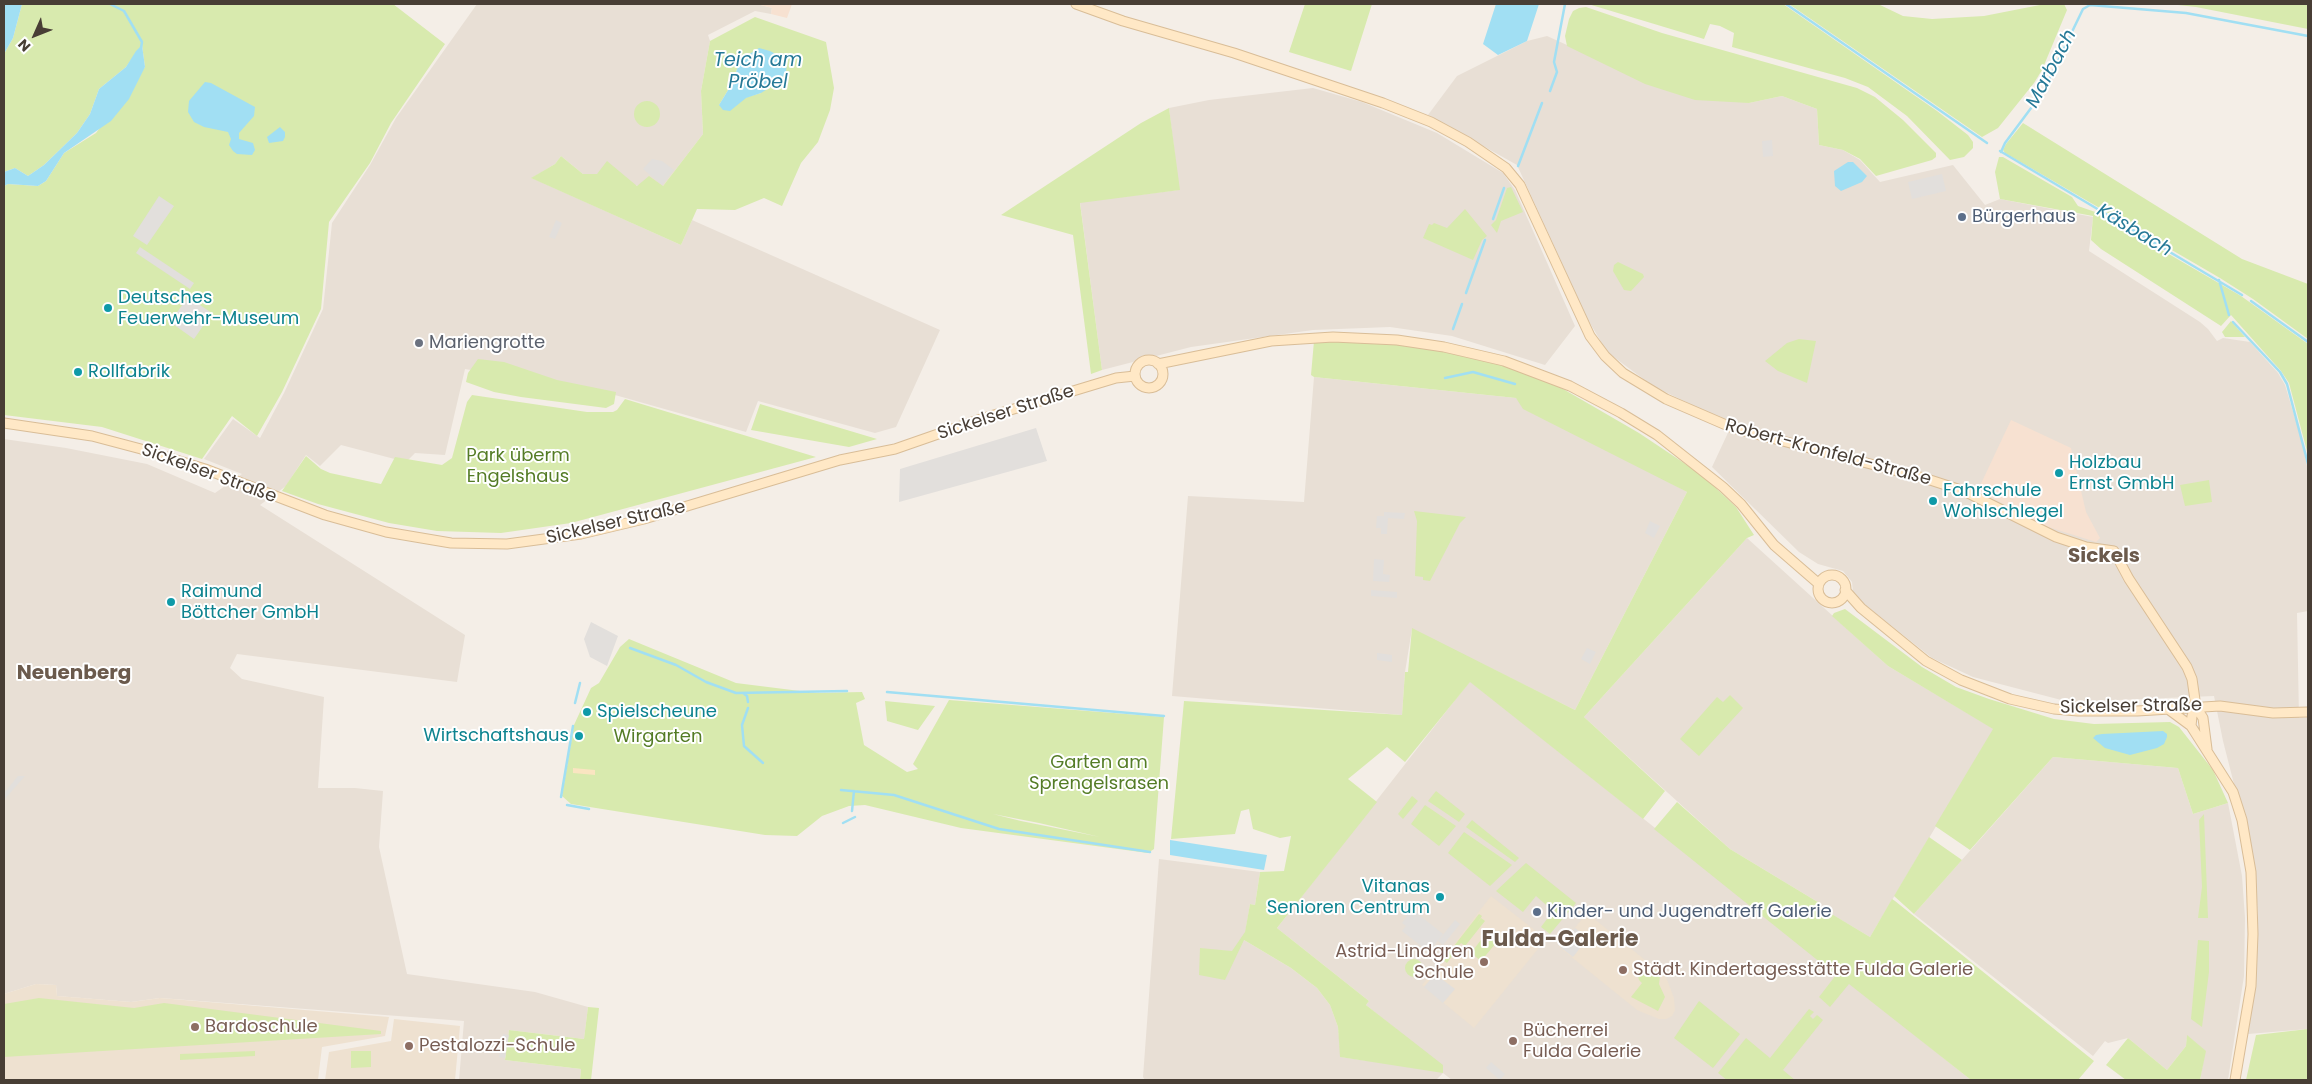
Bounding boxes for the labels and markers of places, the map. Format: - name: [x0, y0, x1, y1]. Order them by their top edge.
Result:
- place label: Bürgerhaus: [1972, 206, 2076, 228]
- marker: Bürgerhaus: [1956, 211, 1968, 223]
- place label: Deutsches Feuerwehr-Museum: [118, 287, 299, 330]
- marker: Deutsches Feuerwehr-Museum: [102, 302, 114, 314]
- place label: Mariengrotte: [429, 332, 545, 354]
- marker: Mariengrotte: [413, 337, 425, 349]
- place label: Rollfabrik: [88, 361, 170, 383]
- marker: Rollfabrik: [72, 366, 84, 378]
- place label: Holzbau Ernst GmbH: [2069, 452, 2174, 494]
- marker: Holzbau Ernst GmbH: [2053, 467, 2065, 479]
- place label: Fahrschule Wohlschlegel: [1943, 480, 2063, 522]
- marker: Fahrschule Wohlschlegel: [1927, 495, 1939, 507]
- place label: Raimund Böttcher GmbH: [181, 581, 319, 624]
- marker: Raimund Böttcher GmbH: [165, 596, 177, 608]
- place label: Spielscheune: [597, 701, 717, 723]
- marker: Spielscheune: [581, 706, 593, 718]
- place label: Wirtschaftshaus: [423, 725, 569, 747]
- marker: Wirtschaftshaus: [573, 730, 585, 742]
- place label: Vitanas Senioren Centrum: [1267, 876, 1430, 919]
- marker: Vitanas Senioren Centrum: [1434, 891, 1446, 903]
- place label: Kinder- und Jugendtreff Galerie: [1547, 901, 1832, 923]
- marker: Kinder- und Jugendtreff Galerie: [1531, 906, 1543, 918]
- place label: Astrid-Lindgren Schule: [1335, 941, 1474, 984]
- marker: Astrid-Lindgren Schule: [1478, 956, 1490, 968]
- place label: Städt. Kindertagesstätte Fulda Galerie: [1633, 959, 1973, 981]
- marker: Städt. Kindertagesstätte Fulda Galerie: [1617, 964, 1629, 976]
- place label: Bardoschule: [205, 1016, 318, 1038]
- place label: Bücherrei Fulda Galerie: [1523, 1020, 1641, 1062]
- marker: Bardoschule: [189, 1021, 201, 1033]
- place label: Pestalozzi-Schule: [419, 1035, 575, 1057]
- marker: Bücherrei Fulda Galerie: [1507, 1035, 1519, 1047]
- marker: Pestalozzi-Schule: [403, 1040, 415, 1052]

